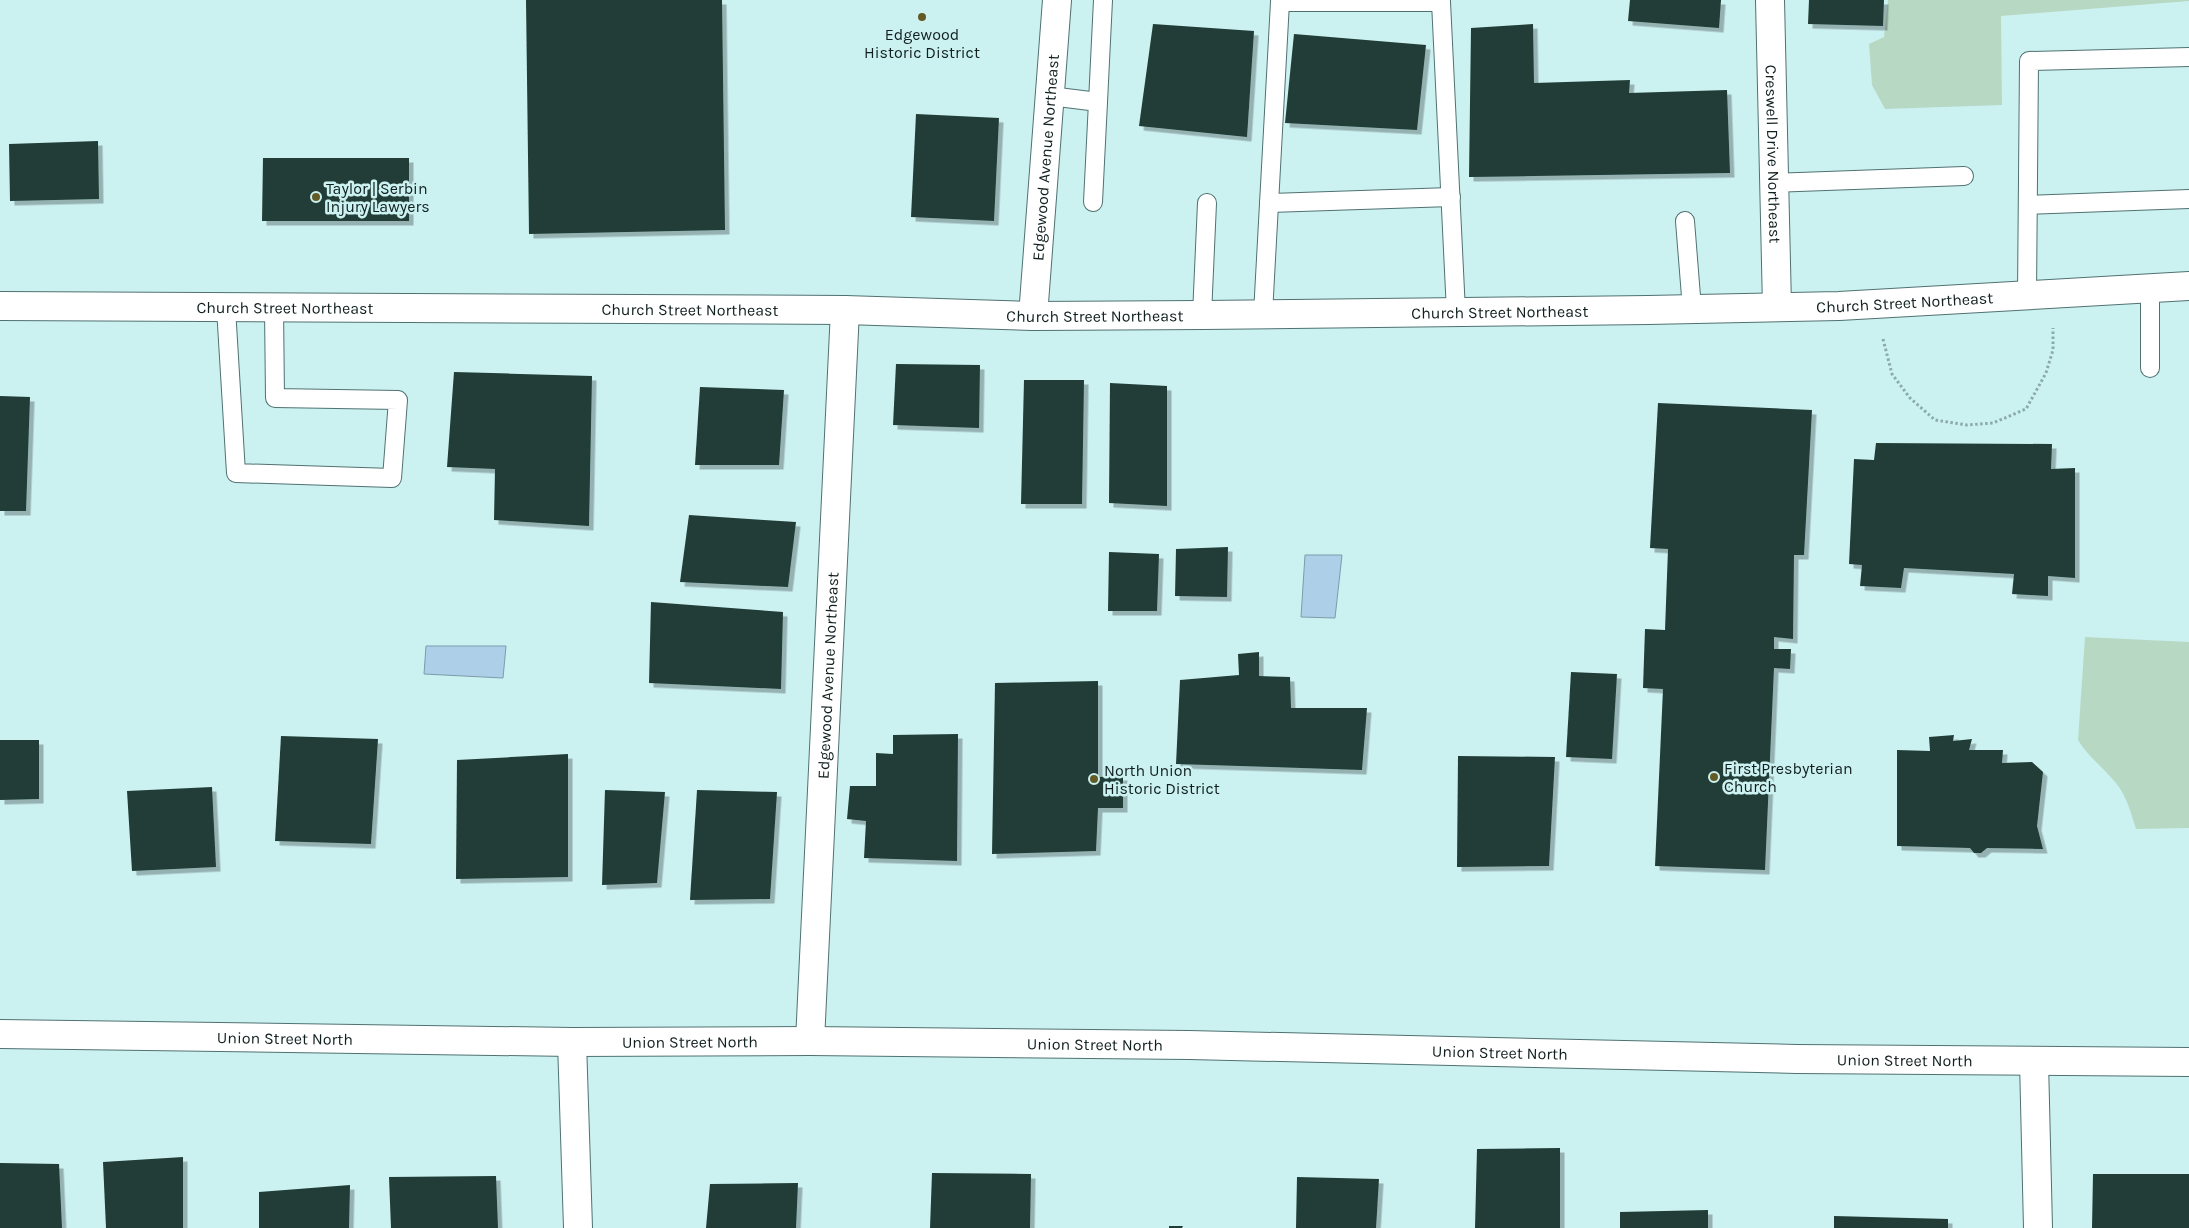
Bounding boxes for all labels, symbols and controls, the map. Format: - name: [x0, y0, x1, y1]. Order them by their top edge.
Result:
- marker: Edgewood Historic District: [916, 11, 928, 23]
- place label: Edgewood Historic District: [864, 25, 980, 62]
- street label: Edgewood Avenue Northeast: [1028, 53, 1062, 262]
- street label: Creswell Drive Northeast: [1762, 64, 1785, 244]
- place label: Taylor | Serbin Injury Lawyers: [326, 179, 430, 216]
- marker: Taylor | Serbin Injury Lawyers: [310, 191, 322, 203]
- street label: Church Street Northeast: [1816, 288, 1994, 316]
- street label: Church Street Northeast: [196, 297, 374, 317]
- street label: Church Street Northeast: [601, 299, 779, 319]
- street label: Church Street Northeast: [1411, 301, 1589, 322]
- street label: Church Street Northeast: [1006, 306, 1184, 326]
- street label: Edgewood Avenue Northeast: [813, 571, 842, 779]
- place label: First Presbyterian Church: [1724, 759, 1853, 796]
- place label: North Union Historic District: [1104, 761, 1220, 798]
- marker: First Presbyterian Church: [1708, 771, 1720, 783]
- marker: North Union Historic District: [1088, 773, 1100, 785]
- street label: Union Street North: [217, 1028, 353, 1048]
- street label: Union Street North: [622, 1032, 758, 1051]
- street label: Union Street North: [1027, 1034, 1163, 1054]
- street label: Union Street North: [1432, 1041, 1568, 1063]
- street label: Union Street North: [1837, 1050, 1973, 1070]

